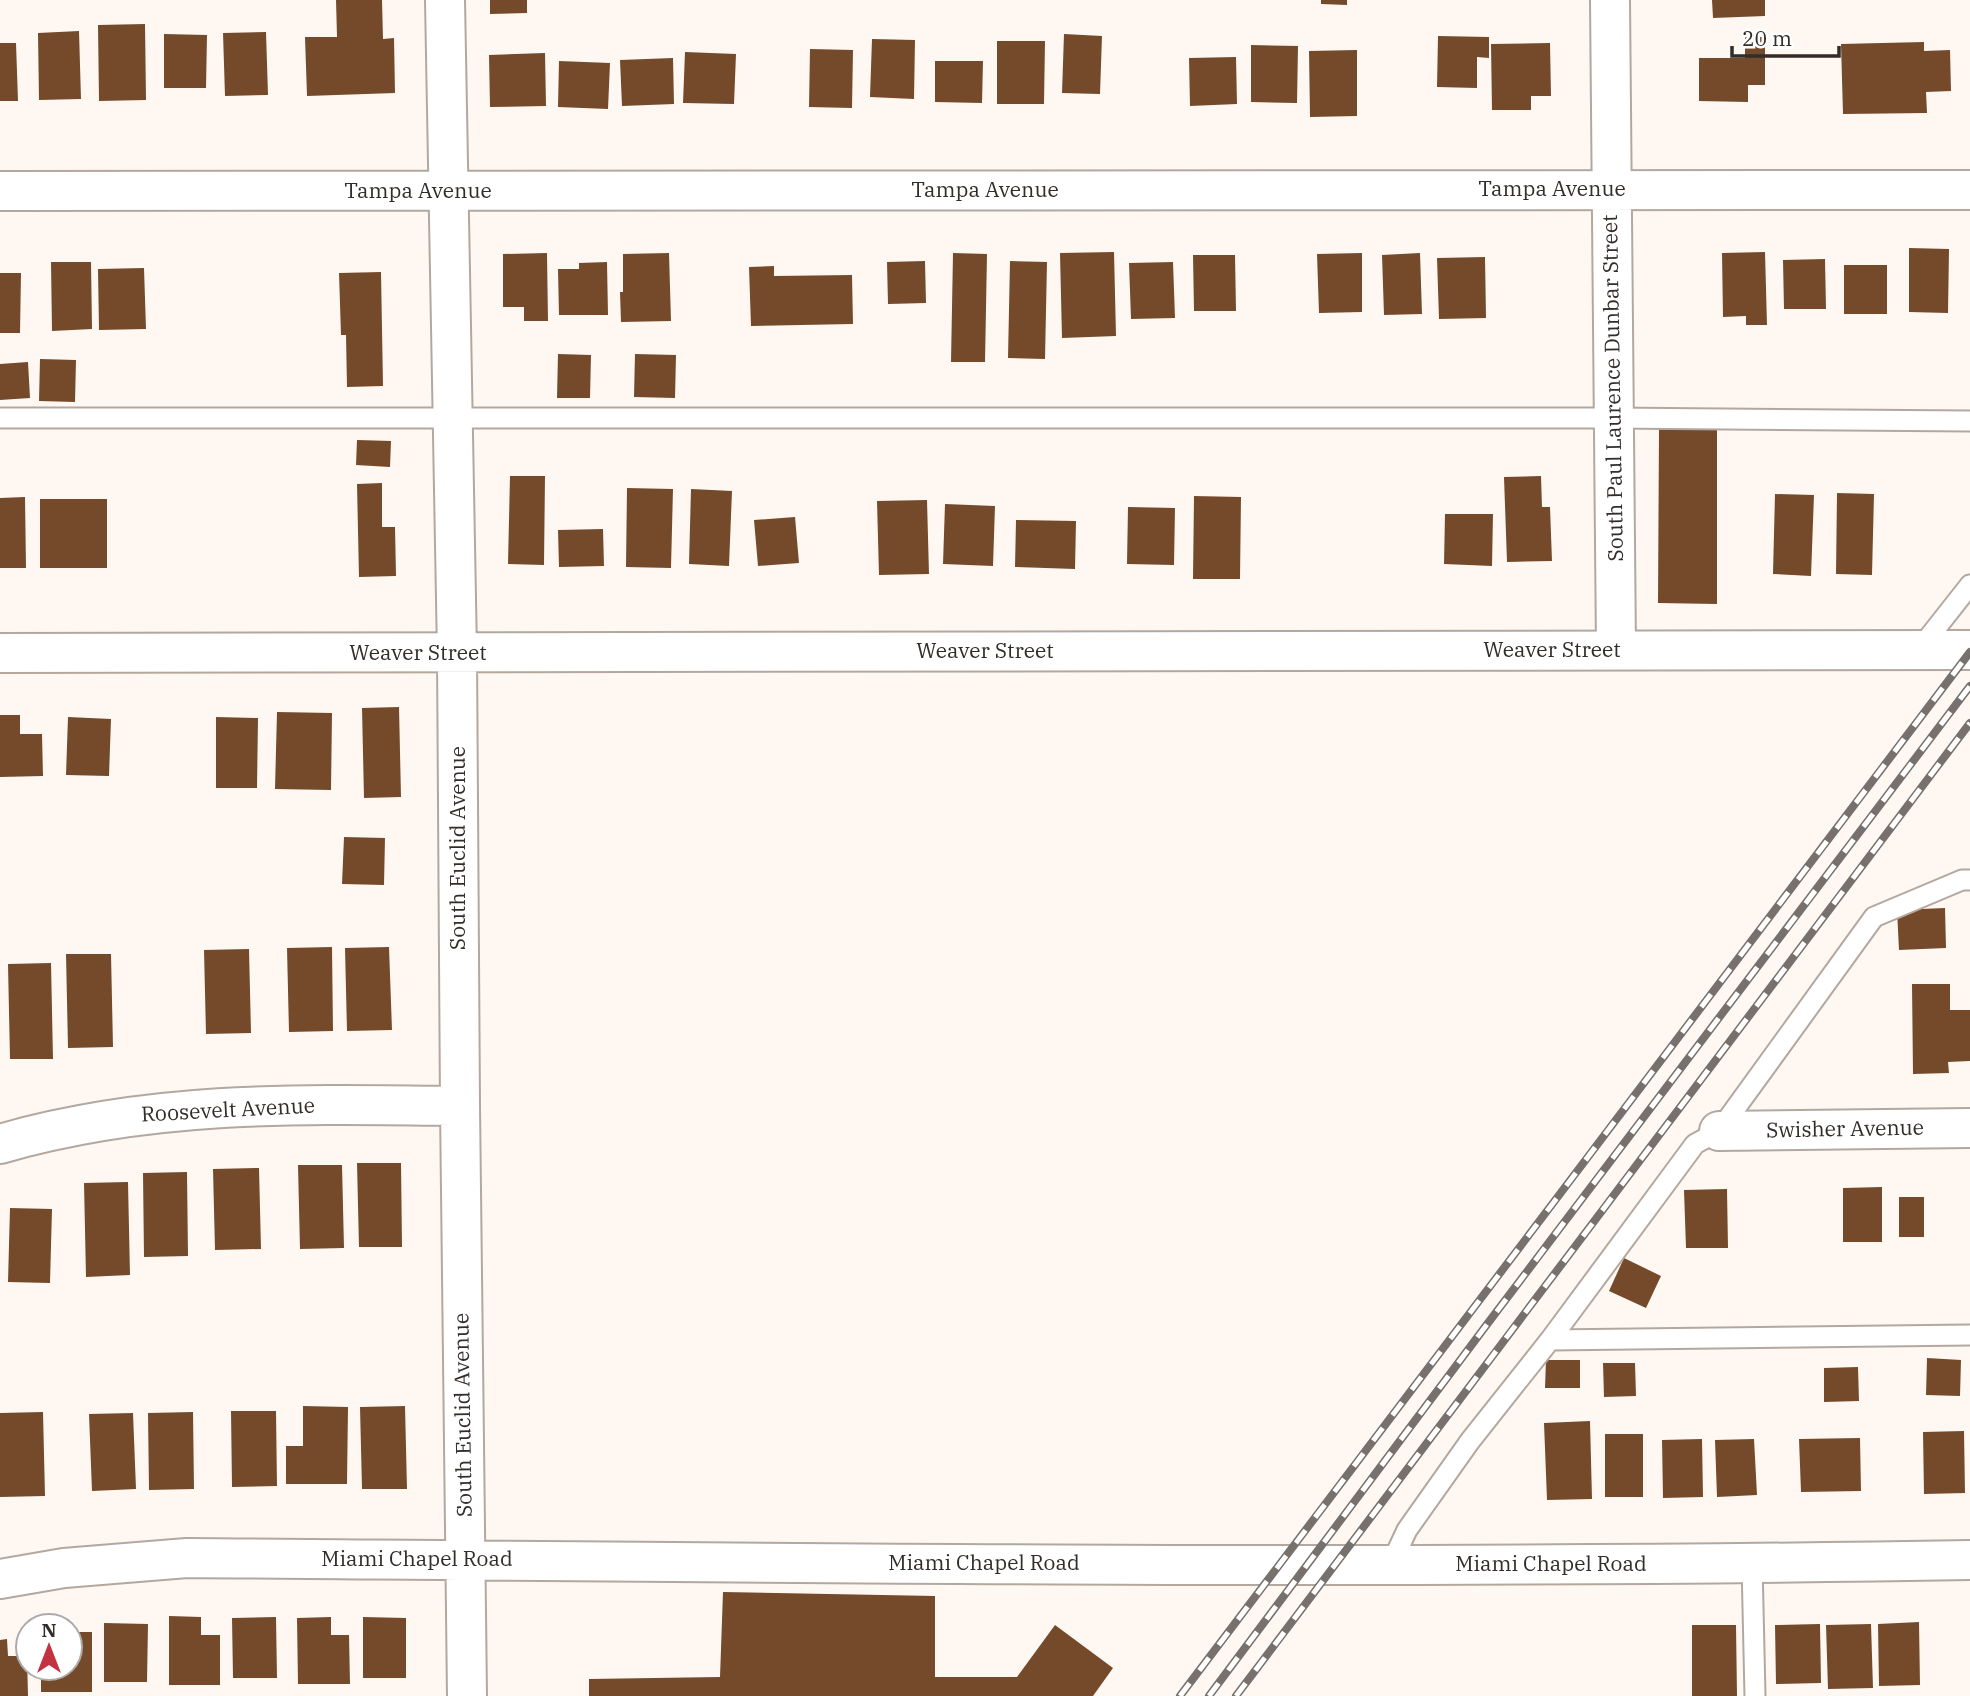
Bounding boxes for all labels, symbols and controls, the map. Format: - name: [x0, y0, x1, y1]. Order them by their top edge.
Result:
- scale bar: [1732, 14, 1839, 58]
- text: 20 m: [1742, 24, 1792, 52]
- street label: Tampa Avenue: [1478, 174, 1626, 202]
- street label: Tampa Avenue: [911, 175, 1059, 203]
- street label: Tampa Avenue: [344, 176, 492, 204]
- street label: South Paul Laurence Dunbar Street: [1595, 214, 1629, 562]
- street label: Weaver Street: [1483, 635, 1621, 663]
- street label: Weaver Street: [916, 636, 1054, 664]
- street label: Weaver Street: [349, 638, 487, 666]
- street label: South Euclid Avenue: [443, 746, 471, 950]
- street label: Roosevelt Avenue: [140, 1090, 315, 1128]
- street label: Swisher Avenue: [1766, 1113, 1924, 1143]
- street label: South Euclid Avenue: [446, 1313, 478, 1517]
- street label: Miami Chapel Road: [321, 1544, 513, 1572]
- street label: Miami Chapel Road: [888, 1548, 1080, 1576]
- street label: Miami Chapel Road: [1455, 1549, 1647, 1577]
- north arrow: [14, 1612, 84, 1682]
- text: N: [41, 1618, 57, 1642]

